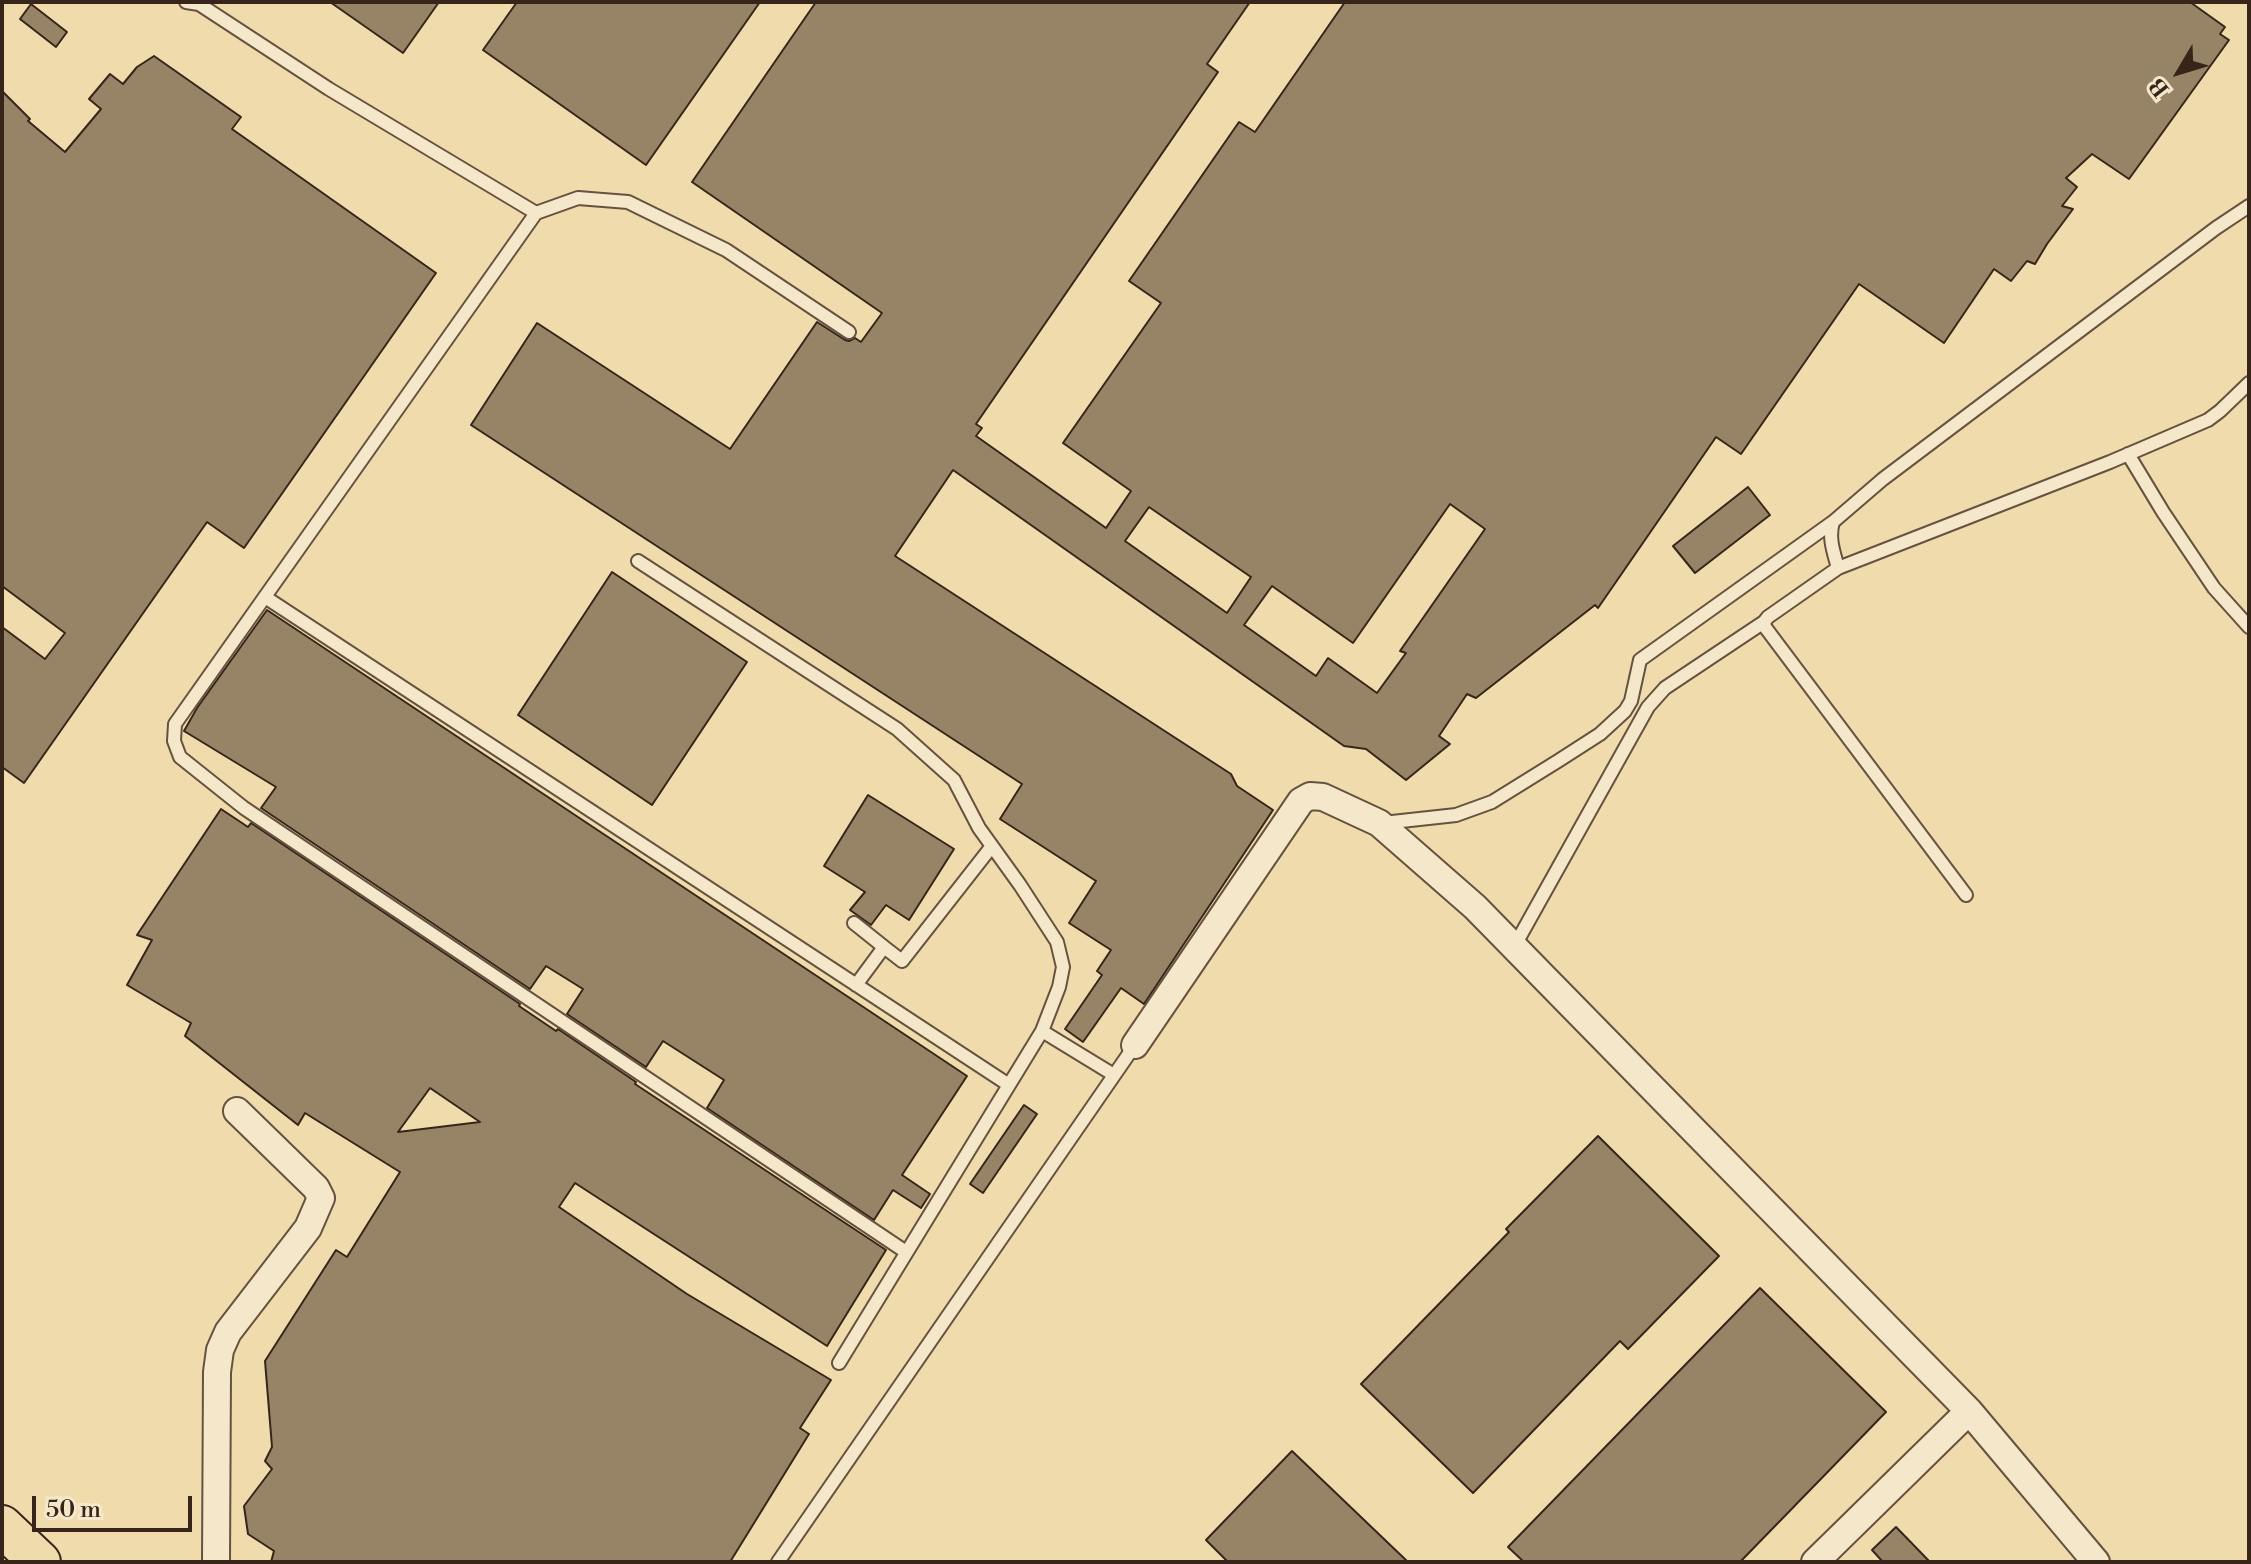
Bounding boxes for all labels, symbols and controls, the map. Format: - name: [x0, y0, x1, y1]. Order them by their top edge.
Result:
- north arrow: [2139, 32, 2219, 112]
- text: B: [2144, 72, 2175, 102]
- scale bar: [36, 1480, 196, 1530]
- text: 50 m: [46, 1495, 101, 1525]

